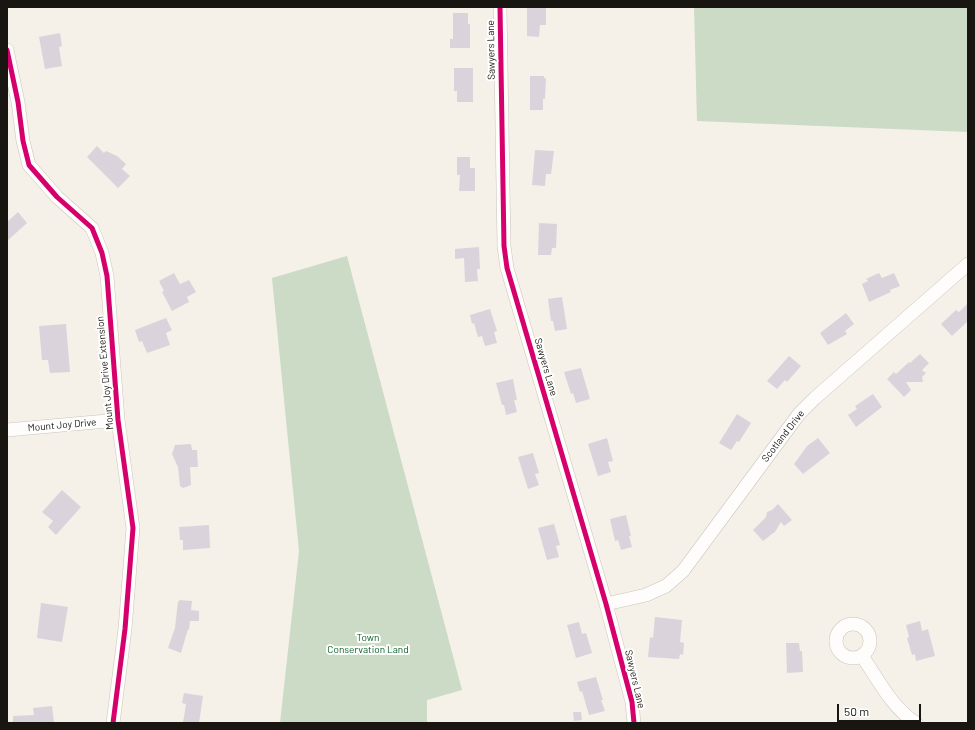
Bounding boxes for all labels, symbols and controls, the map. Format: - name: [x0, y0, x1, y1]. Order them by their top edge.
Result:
- street label: Sawyers Lane: [484, 20, 498, 80]
- street label: Mount Joy Drive Extension: [94, 316, 116, 430]
- street label: Sawyers Lane: [532, 337, 560, 397]
- street label: Scotland Drive: [759, 408, 807, 464]
- street label: Mount Joy Drive: [27, 416, 97, 434]
- park label: Town Conservation Land: [327, 632, 409, 656]
- street label: Sawyers Lane: [622, 649, 648, 709]
- scale bar: [839, 696, 923, 722]
- text: 50 m: [844, 704, 869, 718]

